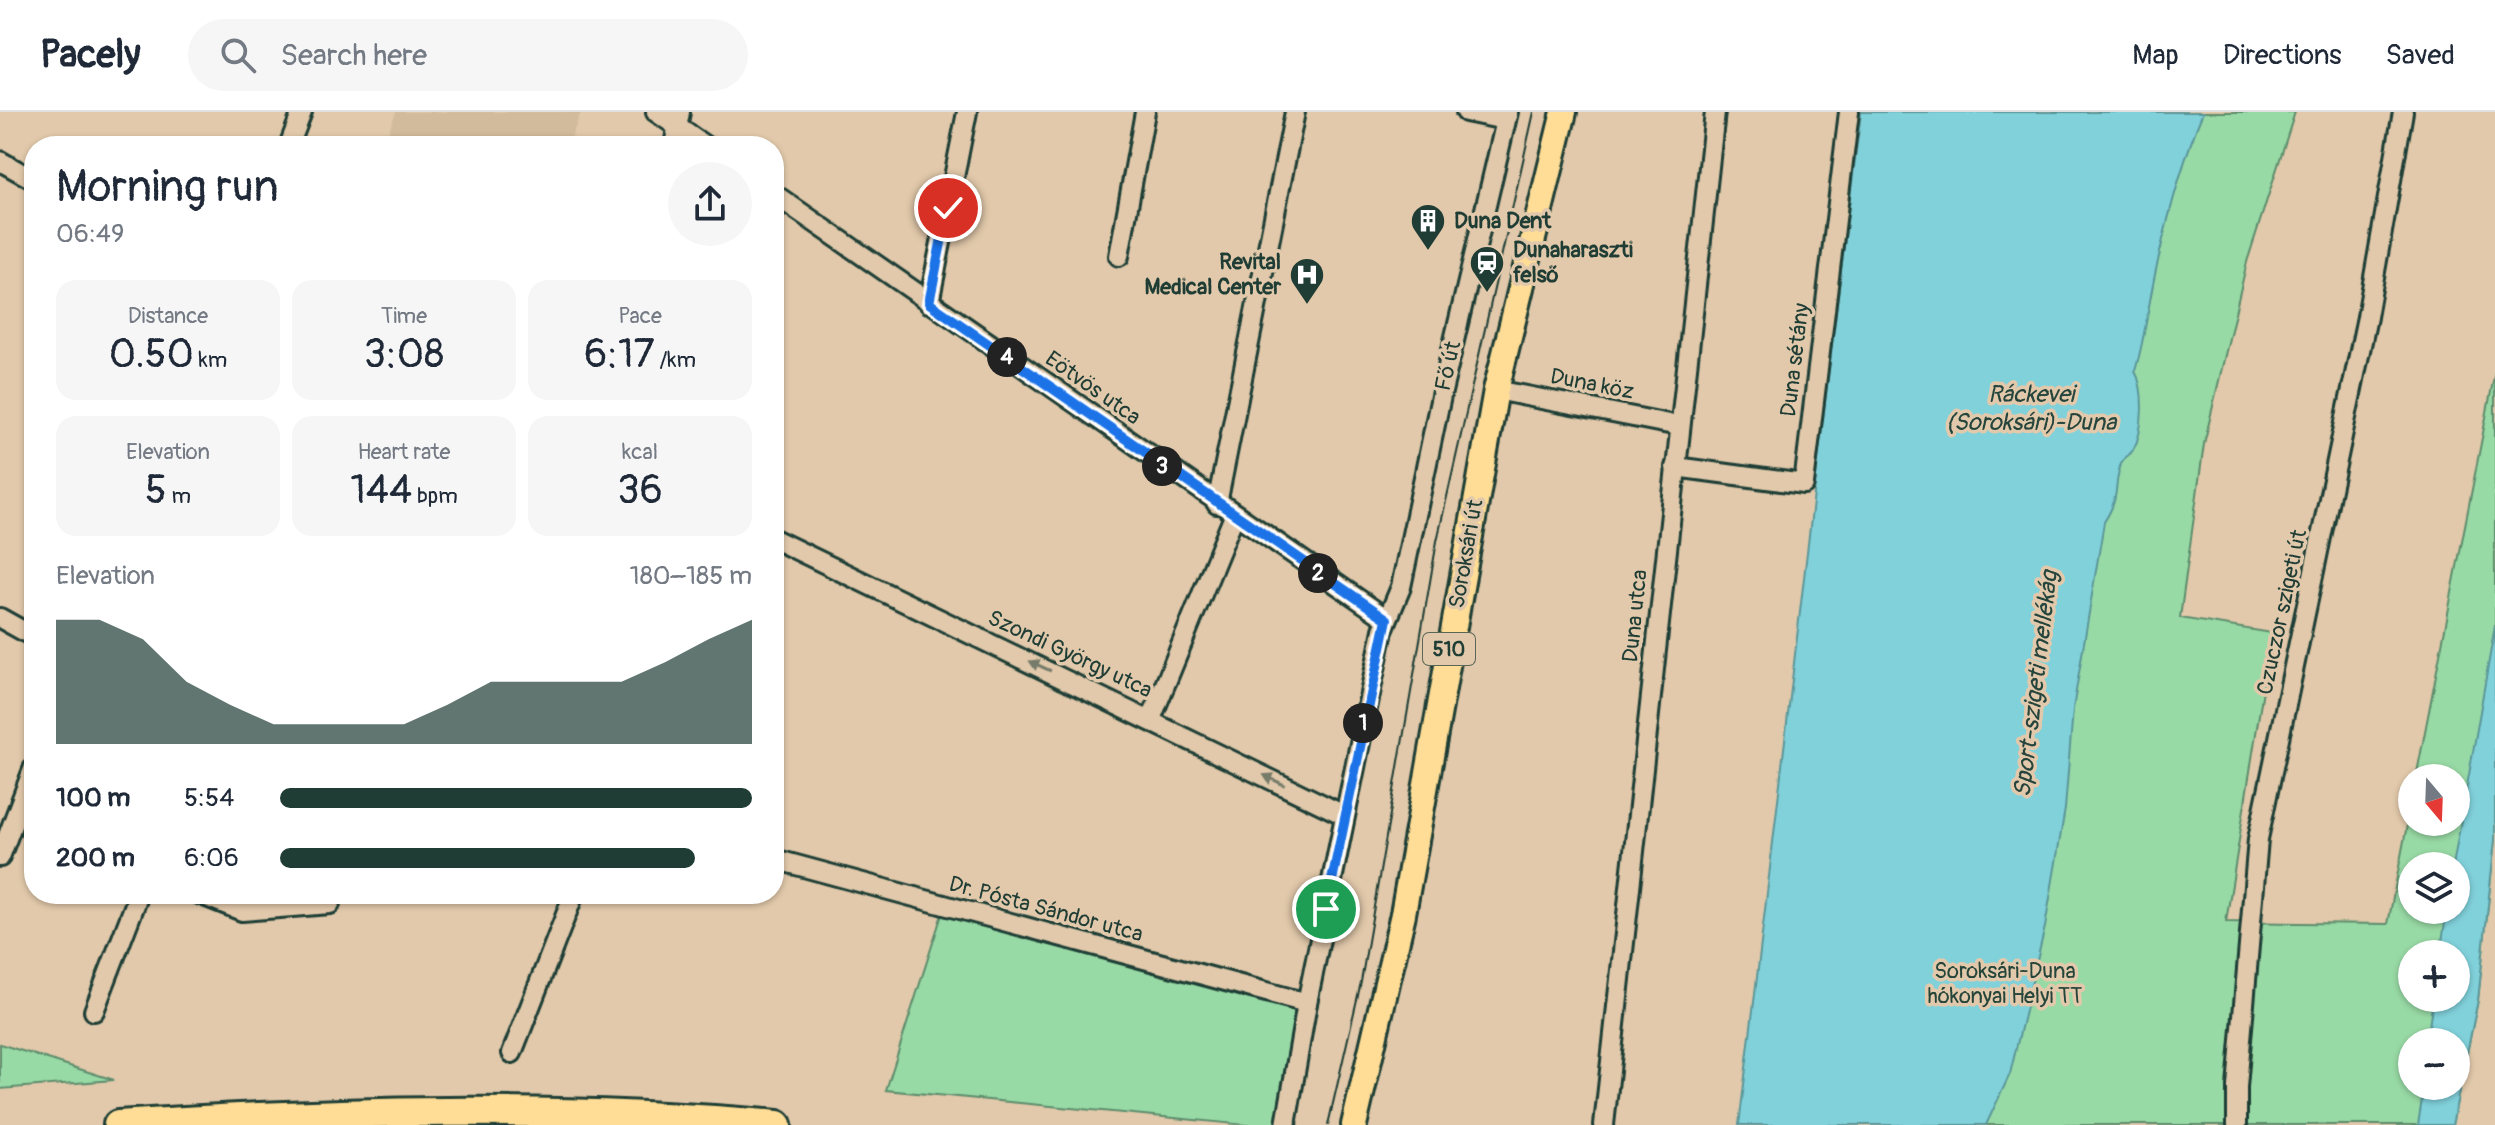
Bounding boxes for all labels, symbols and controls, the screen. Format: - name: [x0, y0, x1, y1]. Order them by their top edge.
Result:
- search box: [188, 19, 748, 91]
- text: Pacely: [40, 31, 140, 79]
- icon: search: [216, 33, 260, 77]
- text: Search here: [280, 37, 427, 74]
- text: Map: [2132, 38, 2179, 73]
- text: Directions: [2223, 38, 2342, 73]
- text: Saved: [2386, 38, 2455, 73]
- text: Morning run: [56, 160, 279, 215]
- button: share: [668, 162, 752, 246]
- pin: [914, 174, 982, 242]
- icon: check: [926, 186, 970, 230]
- building icon: Duna Dent: [1409, 202, 1447, 252]
- place label: Duna Dent: [1454, 207, 1552, 235]
- text: 06:49: [56, 218, 124, 250]
- place label: Dunaharaszti felső: [1513, 236, 1633, 289]
- station icon: Dunaharaszti felső: [1468, 244, 1506, 294]
- place label: Revital Medical Center: [1144, 248, 1282, 301]
- hospital icon: Revital Medical Center: [1288, 256, 1326, 306]
- text: Distance: [128, 302, 208, 330]
- text: Time: [381, 302, 427, 330]
- text: Pace: [618, 302, 662, 330]
- street label: Duna sétány: [1774, 302, 1816, 418]
- text: 0.50: [109, 330, 194, 379]
- text: 3:08: [364, 330, 444, 379]
- text: 6:17: [584, 330, 655, 379]
- pin: 4: [987, 337, 1027, 377]
- street label: Fő út: [1429, 338, 1467, 394]
- text: 4: [1001, 343, 1013, 371]
- street label: Eötvös utca: [1040, 345, 1146, 431]
- text: km: [194, 346, 227, 374]
- text: /km: [655, 346, 696, 374]
- street label: Duna köz: [1548, 362, 1636, 406]
- water label: Ráckevei (Soroksári)-Duna: [1946, 380, 2118, 437]
- text: Elevation: [126, 438, 210, 466]
- text: Heart rate: [358, 438, 450, 466]
- text: kcal: [622, 438, 658, 466]
- pin: 3: [1142, 446, 1182, 486]
- text: 3: [1156, 452, 1168, 480]
- text: 5: [145, 466, 167, 515]
- text: 144: [350, 466, 412, 515]
- text: 36: [617, 466, 663, 515]
- text: m: [167, 482, 191, 510]
- text: bpm: [412, 482, 458, 510]
- street label: Soroksári út: [1443, 497, 1489, 611]
- street label: Czuczor szigeti út: [2251, 527, 2313, 697]
- pin: 2: [1298, 553, 1338, 593]
- text: 2: [1312, 559, 1324, 587]
- text: Elevation: [56, 560, 155, 592]
- text: 180–185 m: [630, 560, 752, 592]
- water label: Sport-szigeti mellékág: [2008, 567, 2065, 799]
- street label: Duna utca: [1616, 568, 1654, 664]
- street label: Szondi György utca: [983, 604, 1157, 704]
- road number: 510: [1423, 633, 1475, 665]
- one-way arrow: [1029, 659, 1052, 673]
- pin: 1: [1343, 703, 1383, 743]
- text: 1: [1359, 709, 1367, 737]
- north arrow: [2398, 764, 2470, 836]
- map controls: [2398, 764, 2470, 1100]
- one-way arrow: [1263, 773, 1286, 787]
- text: 100 m: [56, 782, 130, 814]
- text: 5:54: [184, 782, 234, 814]
- text: 200 m: [56, 842, 135, 874]
- text: 6:06: [184, 842, 239, 874]
- button: layers: [2398, 852, 2470, 924]
- street label: Dr. Pósta Sándor utca: [946, 870, 1146, 948]
- pin: [1292, 875, 1360, 943]
- icon: arrive: [1304, 887, 1348, 931]
- button: +: [2398, 940, 2470, 1012]
- park label: Soroksári-Duna hókonyai Helyi TT: [1927, 957, 2083, 1010]
- button: −: [2398, 1028, 2470, 1100]

